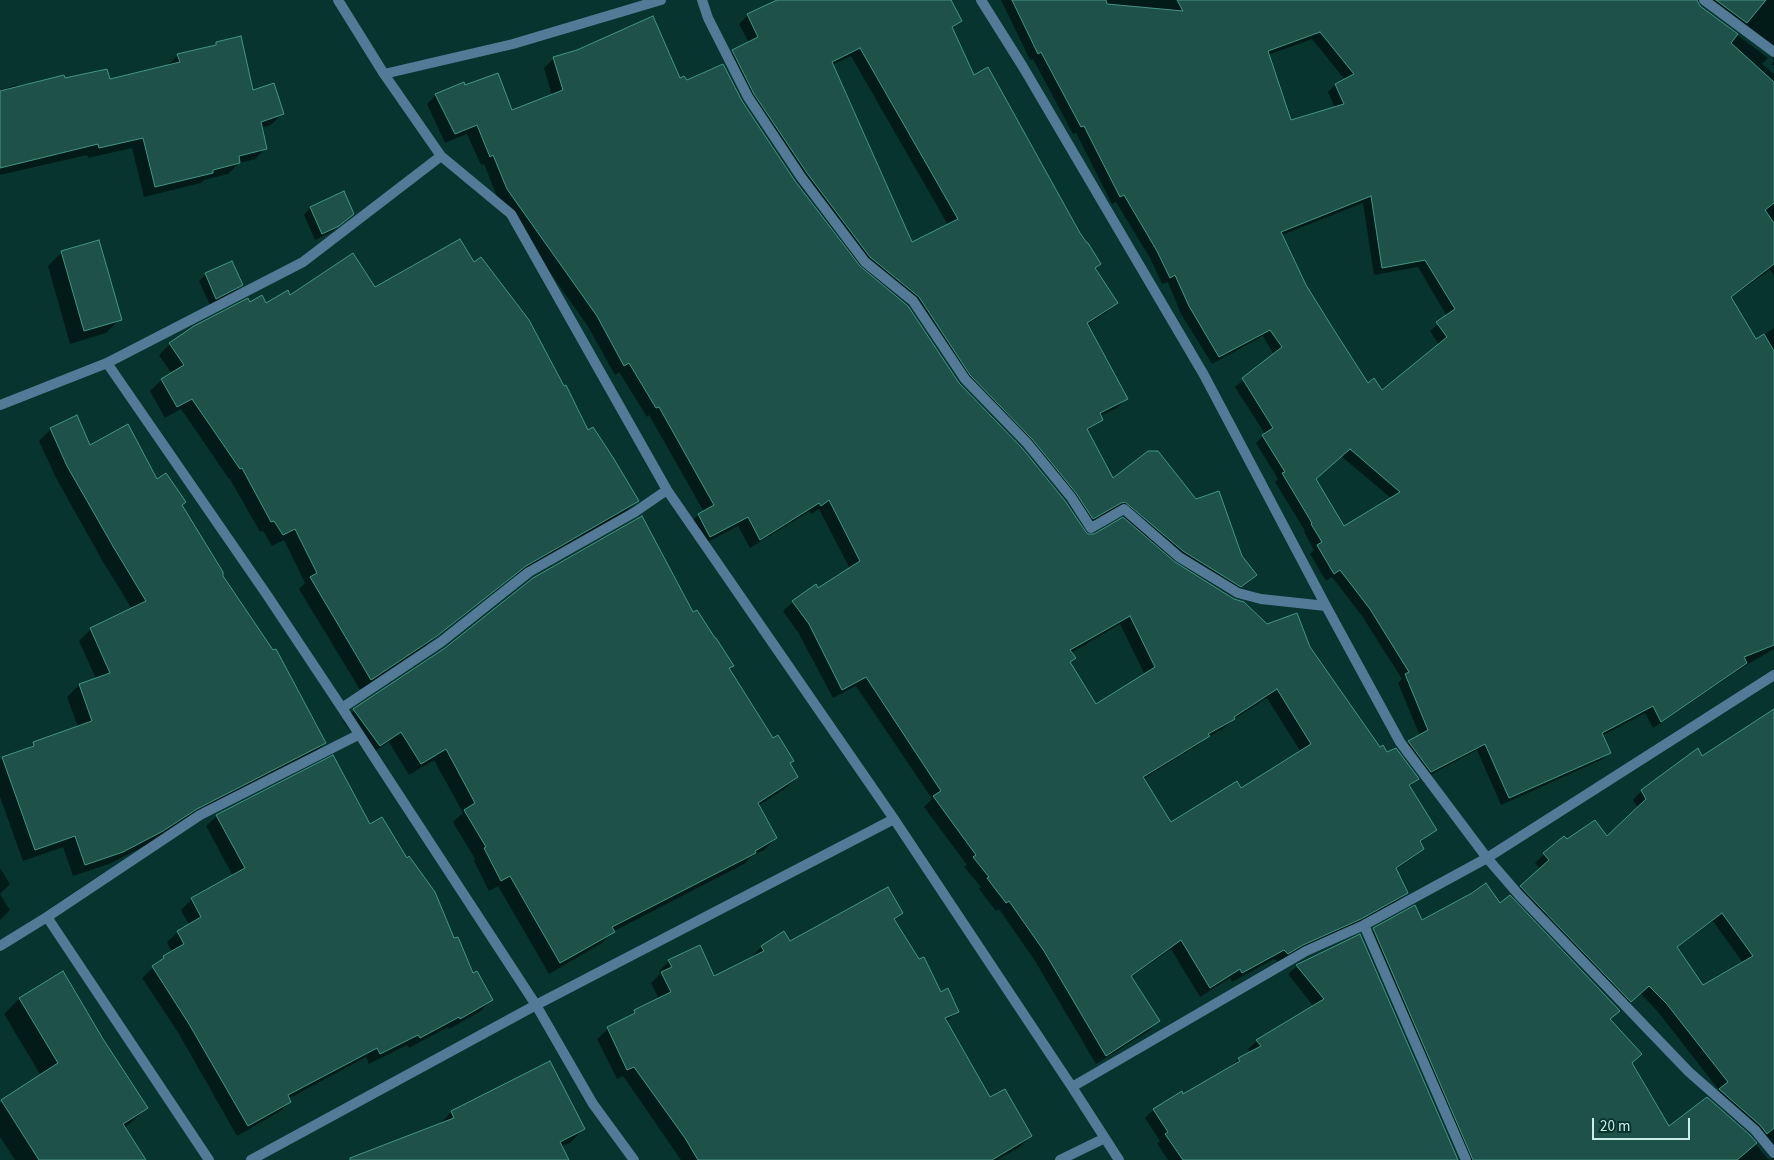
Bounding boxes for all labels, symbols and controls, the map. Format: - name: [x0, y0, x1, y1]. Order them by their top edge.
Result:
- scale bar: [1594, 1108, 1692, 1140]
- text: 20 m: [1600, 1116, 1630, 1137]

